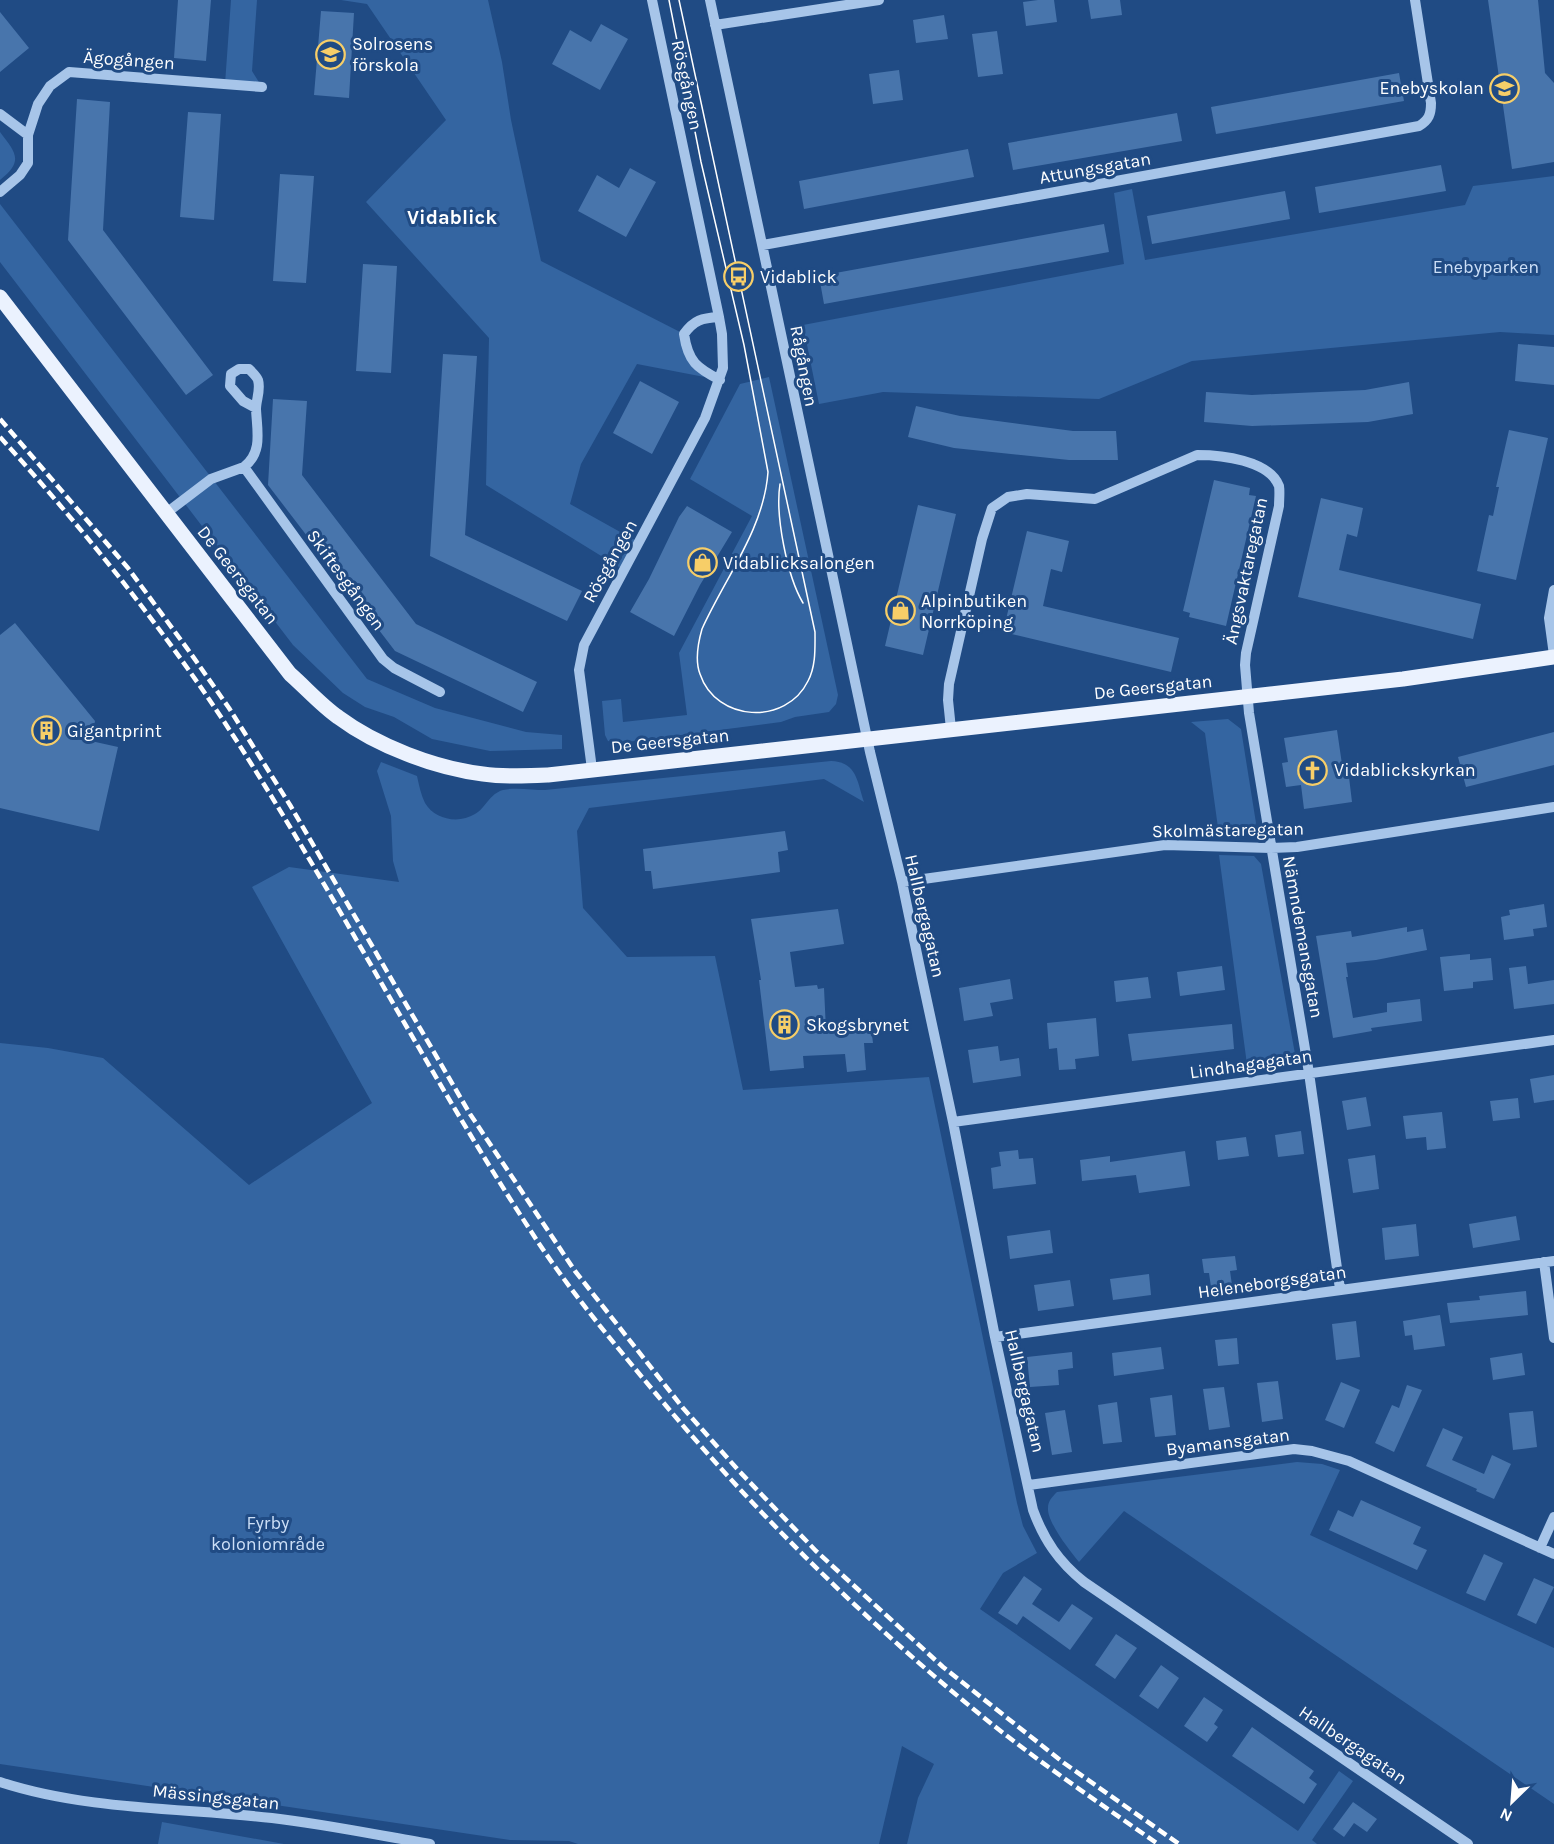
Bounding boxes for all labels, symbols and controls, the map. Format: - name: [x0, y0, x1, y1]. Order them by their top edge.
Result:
- place label: Solrosens förskola: [352, 33, 433, 76]
- school or university icon: Solrosens förskola: [315, 38, 347, 70]
- street label: Rösgången: [667, 38, 707, 132]
- street label: Ägogången: [83, 46, 175, 74]
- school or university icon: Enebyskolan: [1489, 72, 1521, 104]
- place label: Enebyskolan: [1379, 77, 1484, 99]
- street label: Attungsgatan: [1038, 147, 1152, 189]
- district label: Vidablick: [407, 206, 497, 229]
- park label: Enebyparken: [1433, 256, 1539, 278]
- bus stop icon: Vidablick: [723, 261, 755, 293]
- place label: Vidablick: [760, 266, 837, 288]
- street label: Rågången: [785, 324, 823, 408]
- street label: Ängsvaktaregatan: [1220, 495, 1272, 647]
- street label: Rösgången: [578, 516, 642, 606]
- street label: De Geersgatan: [193, 521, 283, 629]
- street label: Skiftesgången: [302, 525, 390, 635]
- shop icon: Vidablicksalongen: [686, 547, 718, 579]
- place label: Vidablicksalongen: [723, 552, 875, 574]
- place label: Alpinbutiken Norrköping: [921, 590, 1027, 633]
- shop icon: Alpinbutiken Norrköping: [884, 595, 916, 627]
- street label: De Geersgatan: [1093, 670, 1213, 704]
- building icon: Gigantprint: [30, 715, 62, 747]
- place label: Gigantprint: [67, 720, 162, 742]
- street label: De Geersgatan: [610, 724, 730, 758]
- church icon: Vidablickskyrkan: [1297, 754, 1329, 786]
- place label: Vidablickskyrkan: [1334, 759, 1476, 781]
- street label: Skolmästaregatan: [1152, 818, 1304, 842]
- street label: Hallbergagatan: [900, 852, 950, 980]
- street label: Nämndemansgatan: [1278, 854, 1328, 1020]
- building icon: Skogsbrynet: [769, 1009, 801, 1041]
- place label: Skogsbrynet: [806, 1014, 909, 1036]
- street label: Lindhagagatan: [1188, 1044, 1314, 1084]
- street label: Heleneborgsgatan: [1196, 1261, 1348, 1303]
- street label: Hallbergagatan: [1000, 1327, 1050, 1455]
- street label: Byamansgatan: [1165, 1424, 1291, 1460]
- park label: Fyrby koloniområde: [211, 1512, 325, 1555]
- street label: Hallbergagatan: [1295, 1701, 1411, 1789]
- north arrow: [1482, 1772, 1542, 1832]
- street label: Mässingsgatan: [151, 1779, 281, 1815]
- text: N: [1497, 1804, 1515, 1826]

